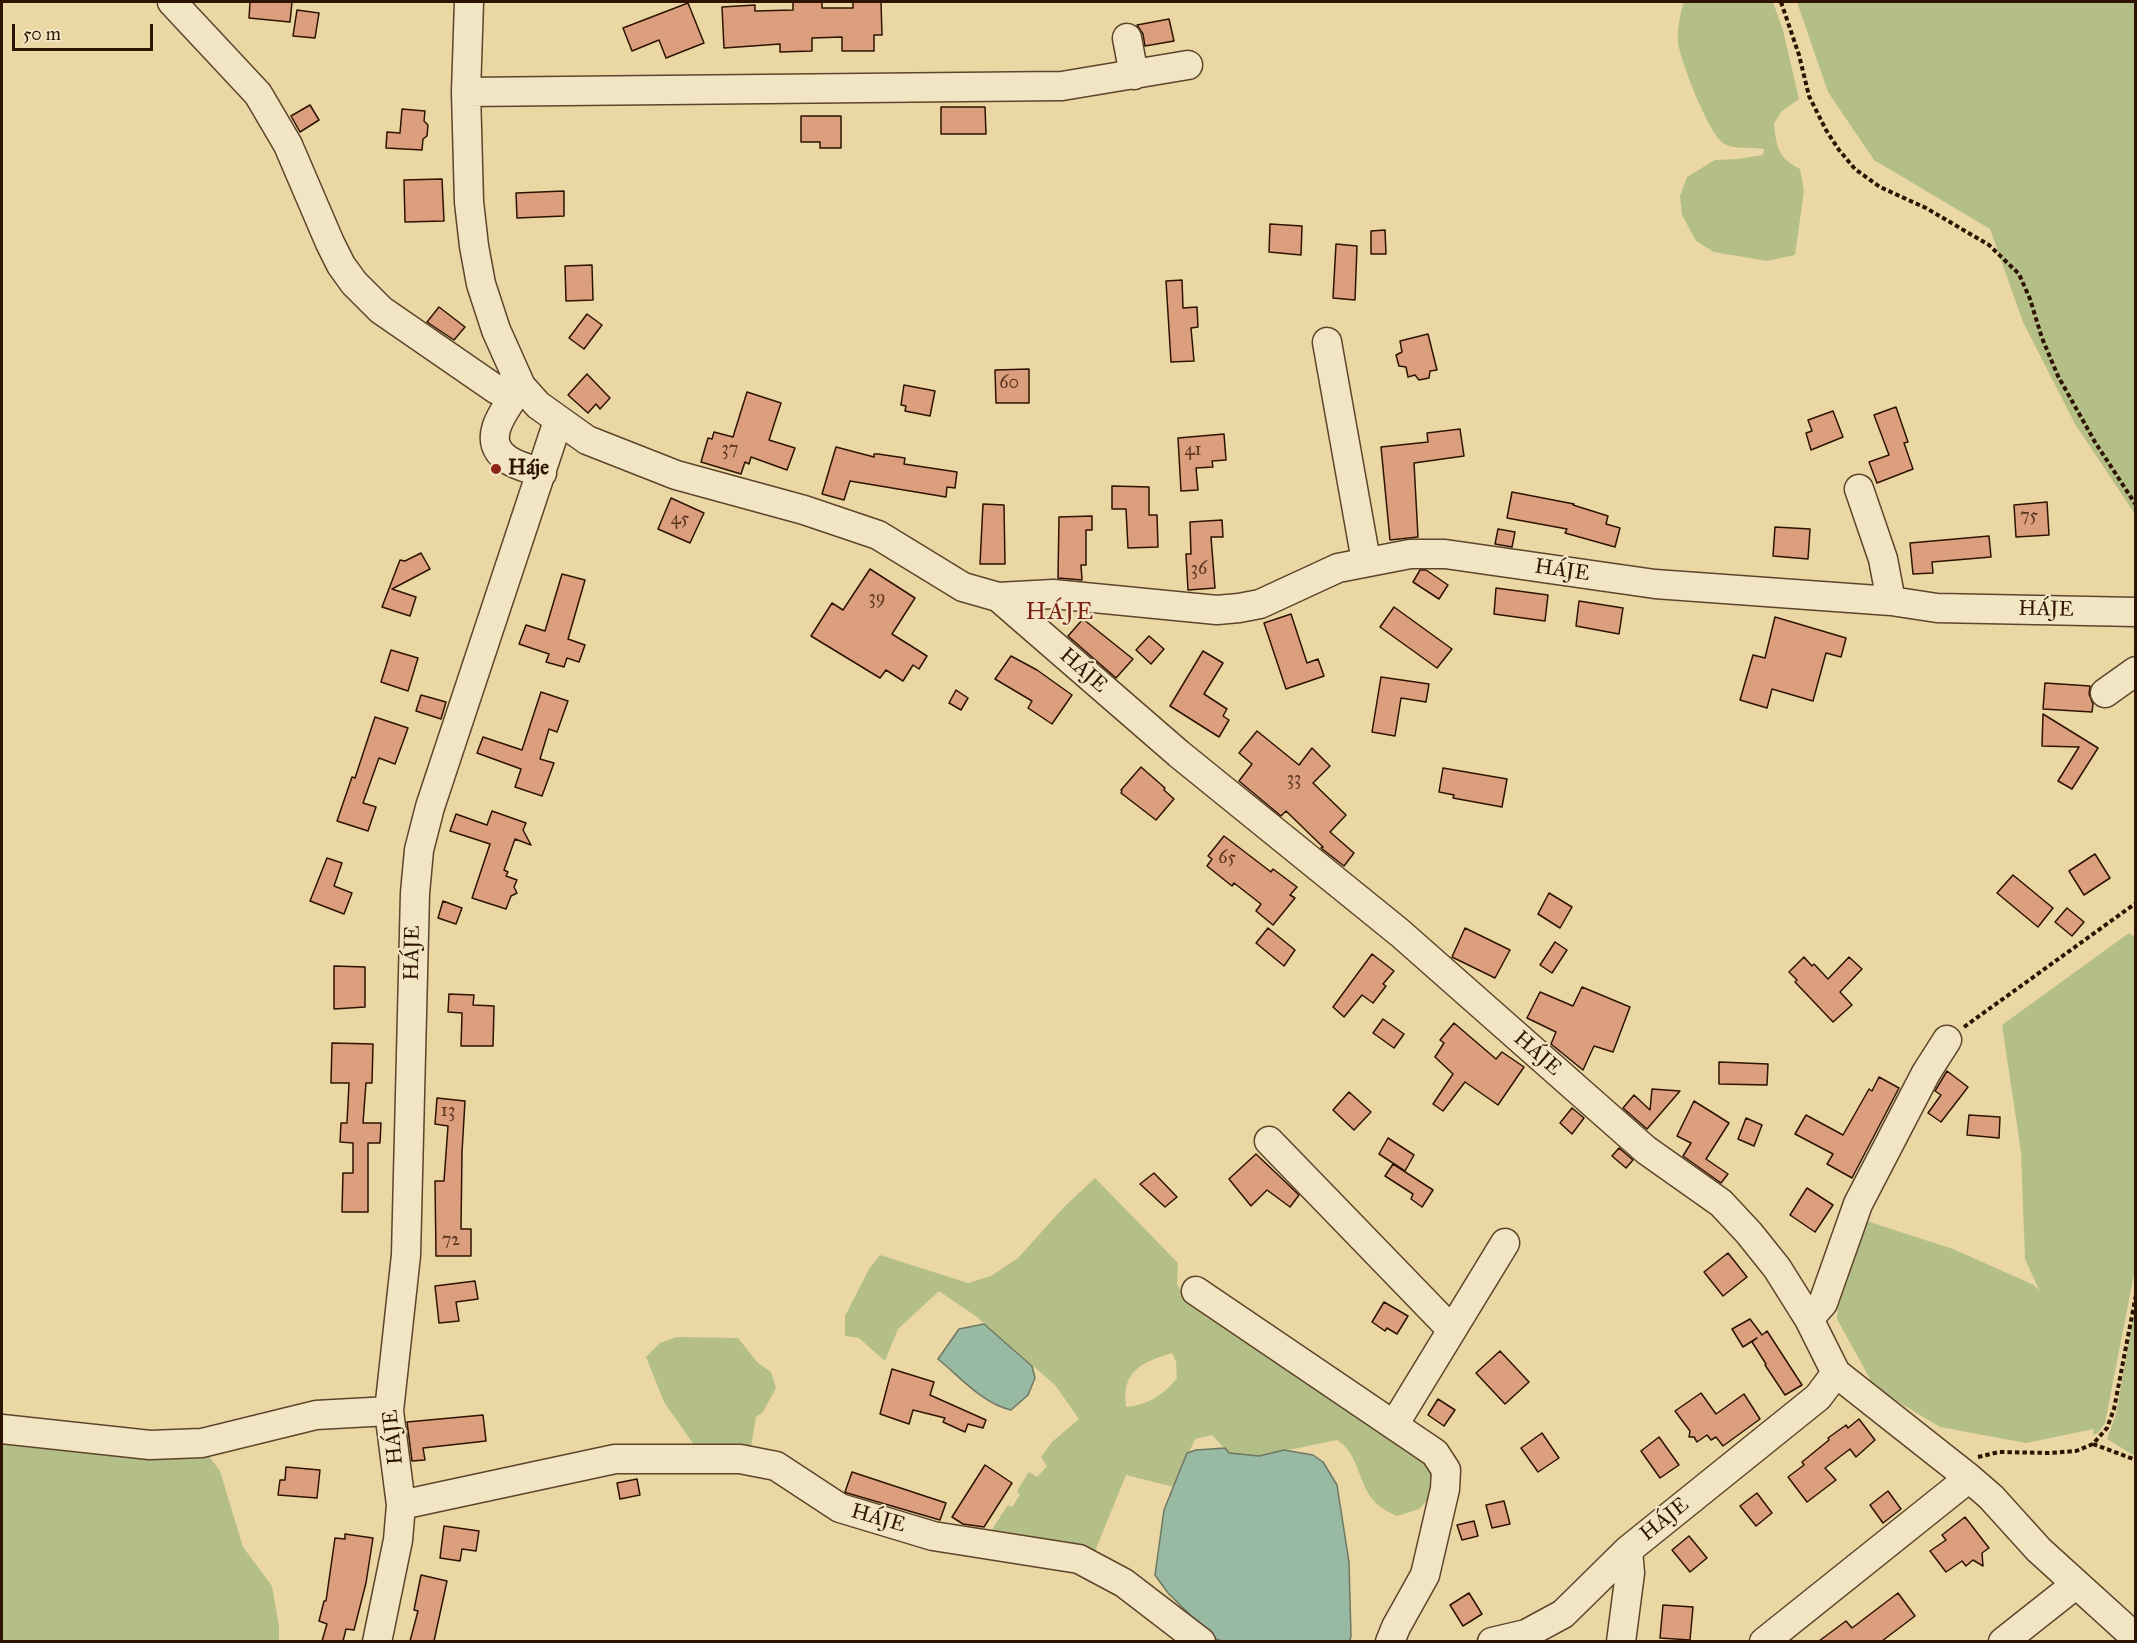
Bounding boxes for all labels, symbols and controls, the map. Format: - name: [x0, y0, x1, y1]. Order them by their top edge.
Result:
- scale bar: [15, 12, 156, 50]
- text: 50 m: [23, 23, 61, 45]
- house number: 60: [999, 373, 1019, 395]
- house number: 37: [722, 439, 738, 461]
- house number: 41: [1184, 440, 1202, 462]
- place label: Háje: [508, 456, 549, 482]
- marker: Háje: [489, 462, 503, 476]
- house number: 75: [2020, 506, 2038, 528]
- house number: 45: [671, 509, 689, 531]
- street label: HÁJE: [1533, 555, 1591, 587]
- house number: 36: [1191, 559, 1207, 581]
- house number: 39: [869, 588, 885, 610]
- street label: HÁJE: [2018, 597, 2074, 623]
- district label: HÁJE: [1025, 599, 1095, 627]
- street label: HÁJE: [1054, 643, 1112, 699]
- house number: 33: [1287, 769, 1301, 791]
- house number: 65: [1218, 848, 1236, 870]
- street label: HÁJE: [400, 925, 426, 981]
- street label: HÁJE: [1508, 1026, 1566, 1082]
- house number: 13: [441, 1101, 455, 1123]
- house number: 72: [442, 1230, 460, 1252]
- street label: HÁJE: [379, 1408, 409, 1466]
- street label: HÁJE: [1636, 1493, 1694, 1547]
- street label: HÁJE: [848, 1499, 908, 1539]

